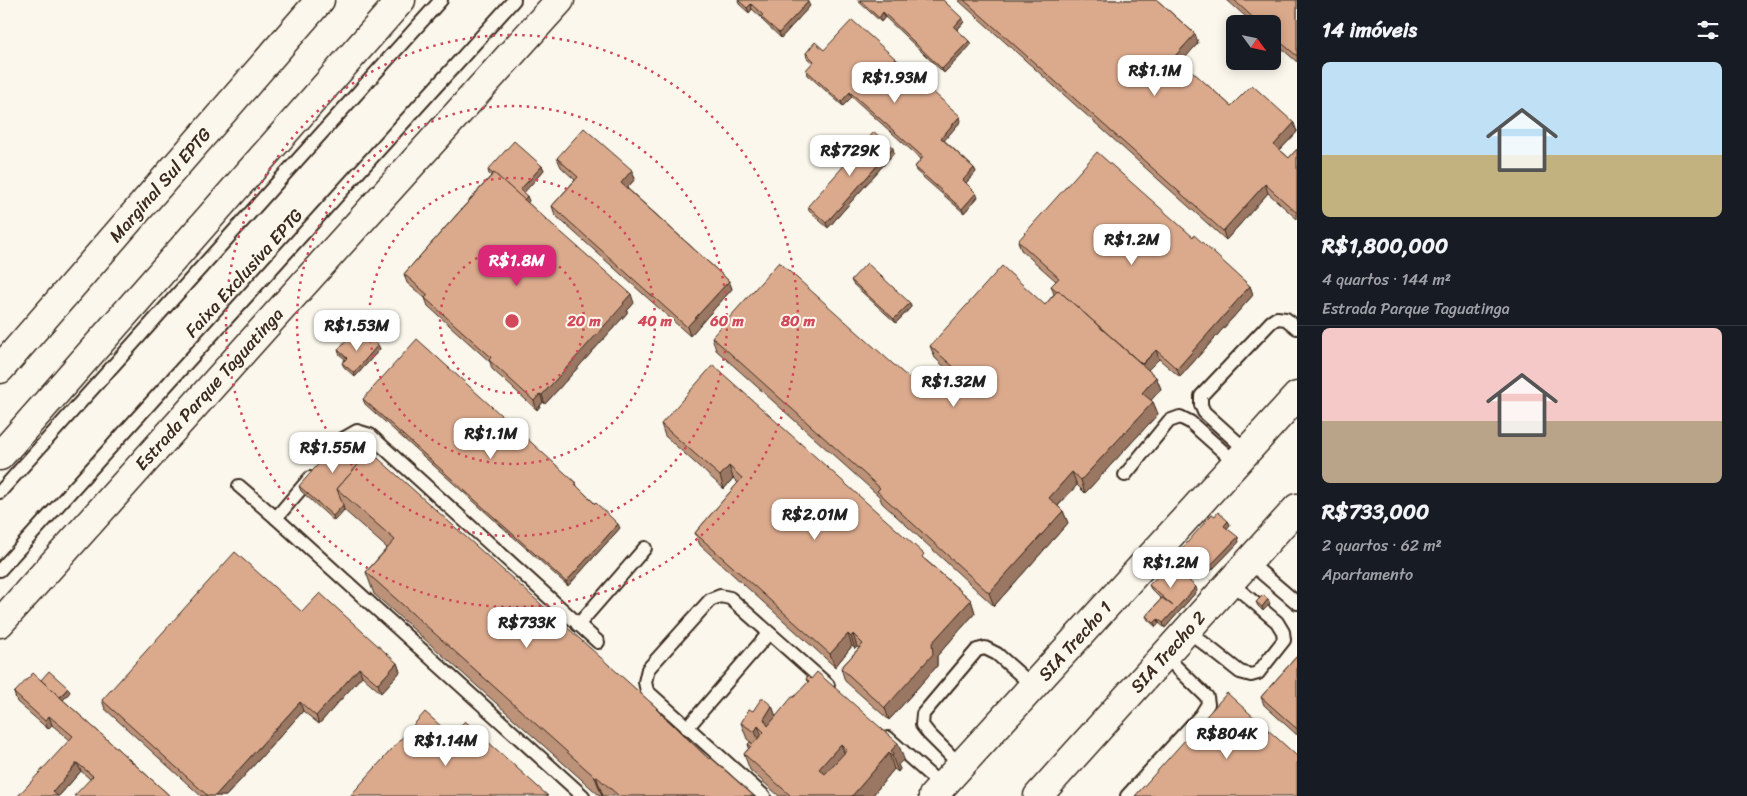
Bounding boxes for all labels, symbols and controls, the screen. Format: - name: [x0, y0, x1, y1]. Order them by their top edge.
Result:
- text: 14 imóveis: [1322, 11, 1417, 49]
- north arrow: [1226, 15, 1281, 70]
- map controls: [1226, 15, 1281, 70]
- icon: filters: [1694, 16, 1722, 44]
- pin: R$1.1M: [1114, 54, 1196, 97]
- text: R$1.1M: [1129, 56, 1181, 85]
- pin: R$1.93M: [849, 62, 941, 104]
- text: R$1.93M: [863, 63, 927, 92]
- icon: home: [1477, 95, 1567, 185]
- street label: Marginal Sul EPTG: [101, 120, 220, 250]
- pin: R$729K: [809, 134, 891, 177]
- text: R$729K: [821, 136, 879, 165]
- street label: Faixa Exclusiva EPTG: [177, 201, 311, 345]
- pin: R$1.2M: [1091, 224, 1173, 266]
- text: R$1.2M: [1104, 225, 1160, 254]
- text: R$1,800,000: [1322, 227, 1448, 265]
- pin: R$1.8M: [476, 244, 558, 287]
- text: R$1.8M: [489, 246, 545, 275]
- text: 4 quartos · 144 m²: [1322, 265, 1451, 294]
- text: Estrada Parque Taguatinga: [1322, 294, 1510, 323]
- street label: Estrada Parque Taguatinga: [126, 300, 292, 478]
- text: 20 m: [566, 308, 601, 334]
- text: 40 m: [637, 308, 673, 334]
- text: 60 m: [709, 308, 744, 334]
- text: 80 m: [780, 308, 815, 334]
- pin: R$1.53M: [311, 310, 403, 352]
- text: R$1.53M: [325, 311, 389, 340]
- centre of rings: [503, 312, 521, 330]
- icon: home: [1477, 360, 1567, 450]
- pin: R$1.32M: [908, 366, 1000, 408]
- text: R$1.32M: [922, 367, 986, 396]
- pin: R$1.1M: [450, 418, 532, 460]
- text: R$1.1M: [465, 419, 517, 448]
- pin: R$1.55M: [287, 432, 379, 474]
- text: R$1.55M: [300, 433, 366, 462]
- text: R$733,000: [1322, 493, 1429, 531]
- pin: R$2.01M: [769, 498, 861, 541]
- text: R$2.01M: [782, 500, 848, 529]
- text: 2 quartos · 62 m²: [1322, 531, 1442, 560]
- pin: R$1.2M: [1130, 546, 1212, 589]
- text: R$1.2M: [1143, 548, 1199, 577]
- text: Apartamento: [1322, 560, 1413, 589]
- street label: SIA Trecho 1: [1030, 593, 1120, 689]
- street label: SIA Trecho 2: [1122, 603, 1214, 701]
- pin: R$733K: [486, 606, 568, 649]
- text: R$733K: [499, 608, 555, 637]
- pin: R$804K: [1186, 718, 1268, 760]
- text: R$804K: [1197, 719, 1257, 748]
- pin: R$1.14M: [400, 724, 492, 767]
- text: R$1.14M: [415, 726, 477, 755]

